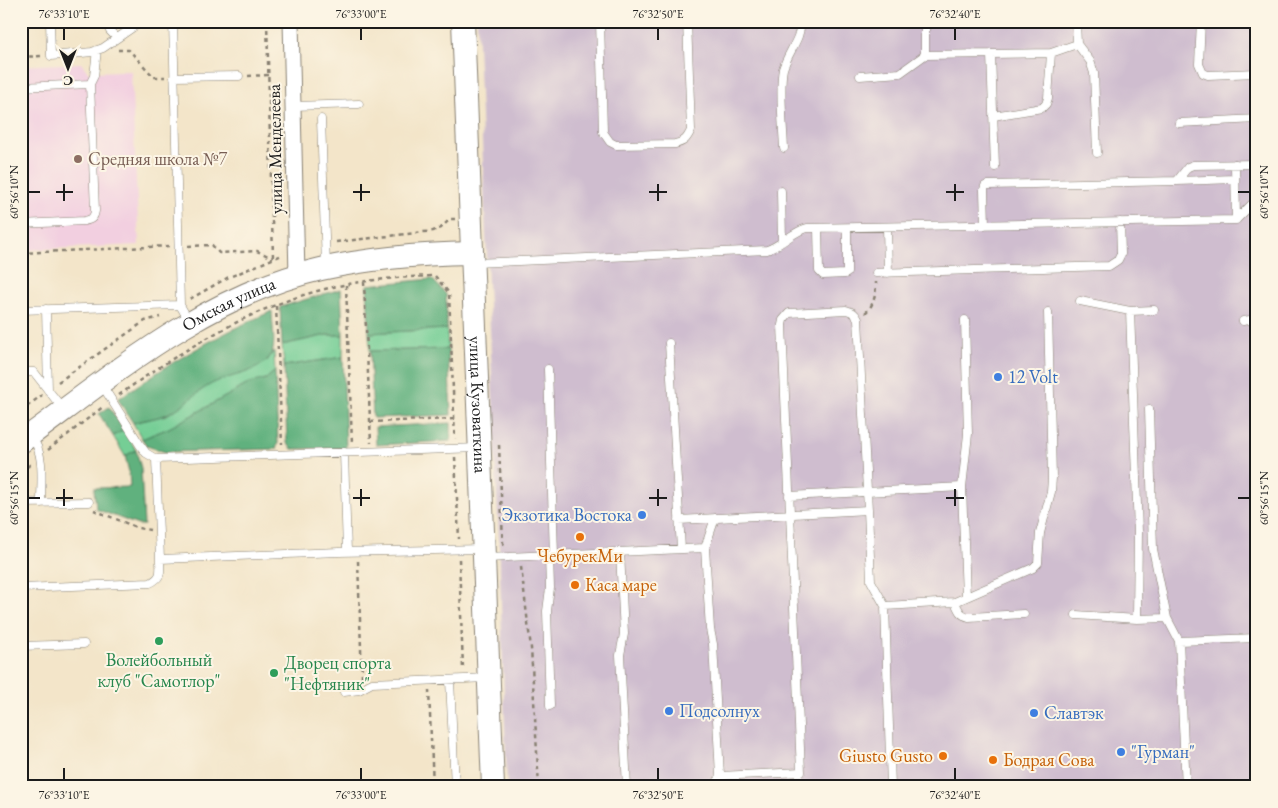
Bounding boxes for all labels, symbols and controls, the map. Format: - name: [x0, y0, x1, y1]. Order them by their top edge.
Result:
- text: 76°33'10"E: [38, 6, 90, 22]
- text: 76°33'00"E: [335, 6, 387, 22]
- text: 76°32'50"E: [632, 6, 684, 22]
- text: 76°32'40"E: [929, 6, 981, 22]
- north arrow: [42, 42, 92, 92]
- text: С: [63, 72, 73, 90]
- street label: улица Менделеева: [262, 83, 287, 214]
- place label: Средняя школа №7: [88, 147, 228, 170]
- marker: Средняя школа №7: [72, 153, 84, 165]
- text: 60°56'10"N: [6, 165, 22, 219]
- text: 60°56'10"N: [1256, 165, 1272, 219]
- street label: Омская улица: [178, 271, 279, 336]
- street label: улица Кузоваткина: [464, 336, 493, 475]
- place label: 12 Volt: [1008, 365, 1058, 388]
- marker: 12 Volt: [992, 371, 1004, 383]
- text: 60°56'15"N: [6, 471, 22, 525]
- text: 60°56'15"N: [1256, 471, 1272, 525]
- place label: Экзотика Востока: [501, 503, 633, 526]
- marker: Экзотика Востока: [636, 509, 648, 521]
- marker: ЧебурекМи: [574, 531, 586, 543]
- place label: ЧебурекМи: [537, 544, 623, 567]
- place label: Каса маре: [585, 573, 657, 596]
- marker: Каса маре: [569, 579, 581, 591]
- marker: Волейбольный клуб "Самотлор": [153, 635, 165, 647]
- place label: Волейбольный клуб "Самотлор": [97, 648, 221, 692]
- place label: Дворец спорта "Нефтяник": [284, 651, 392, 695]
- marker: Дворец спорта "Нефтяник": [268, 667, 280, 679]
- place label: Подсолнух: [679, 699, 760, 722]
- place label: Славтэк: [1044, 701, 1104, 724]
- marker: Подсолнух: [663, 705, 675, 717]
- marker: Славтэк: [1028, 707, 1040, 719]
- place label: "Гурман": [1131, 740, 1195, 763]
- place label: Giusto Gusto: [839, 744, 933, 767]
- marker: "Гурман": [1115, 746, 1127, 758]
- place label: Бодрая Сова: [1003, 748, 1095, 771]
- marker: Giusto Gusto: [937, 750, 949, 762]
- marker: Бодрая Сова: [987, 754, 999, 766]
- text: 76°33'10"E: [38, 787, 90, 803]
- text: 76°33'00"E: [335, 787, 387, 803]
- text: 76°32'50"E: [632, 787, 684, 803]
- text: 76°32'40"E: [929, 787, 981, 803]

